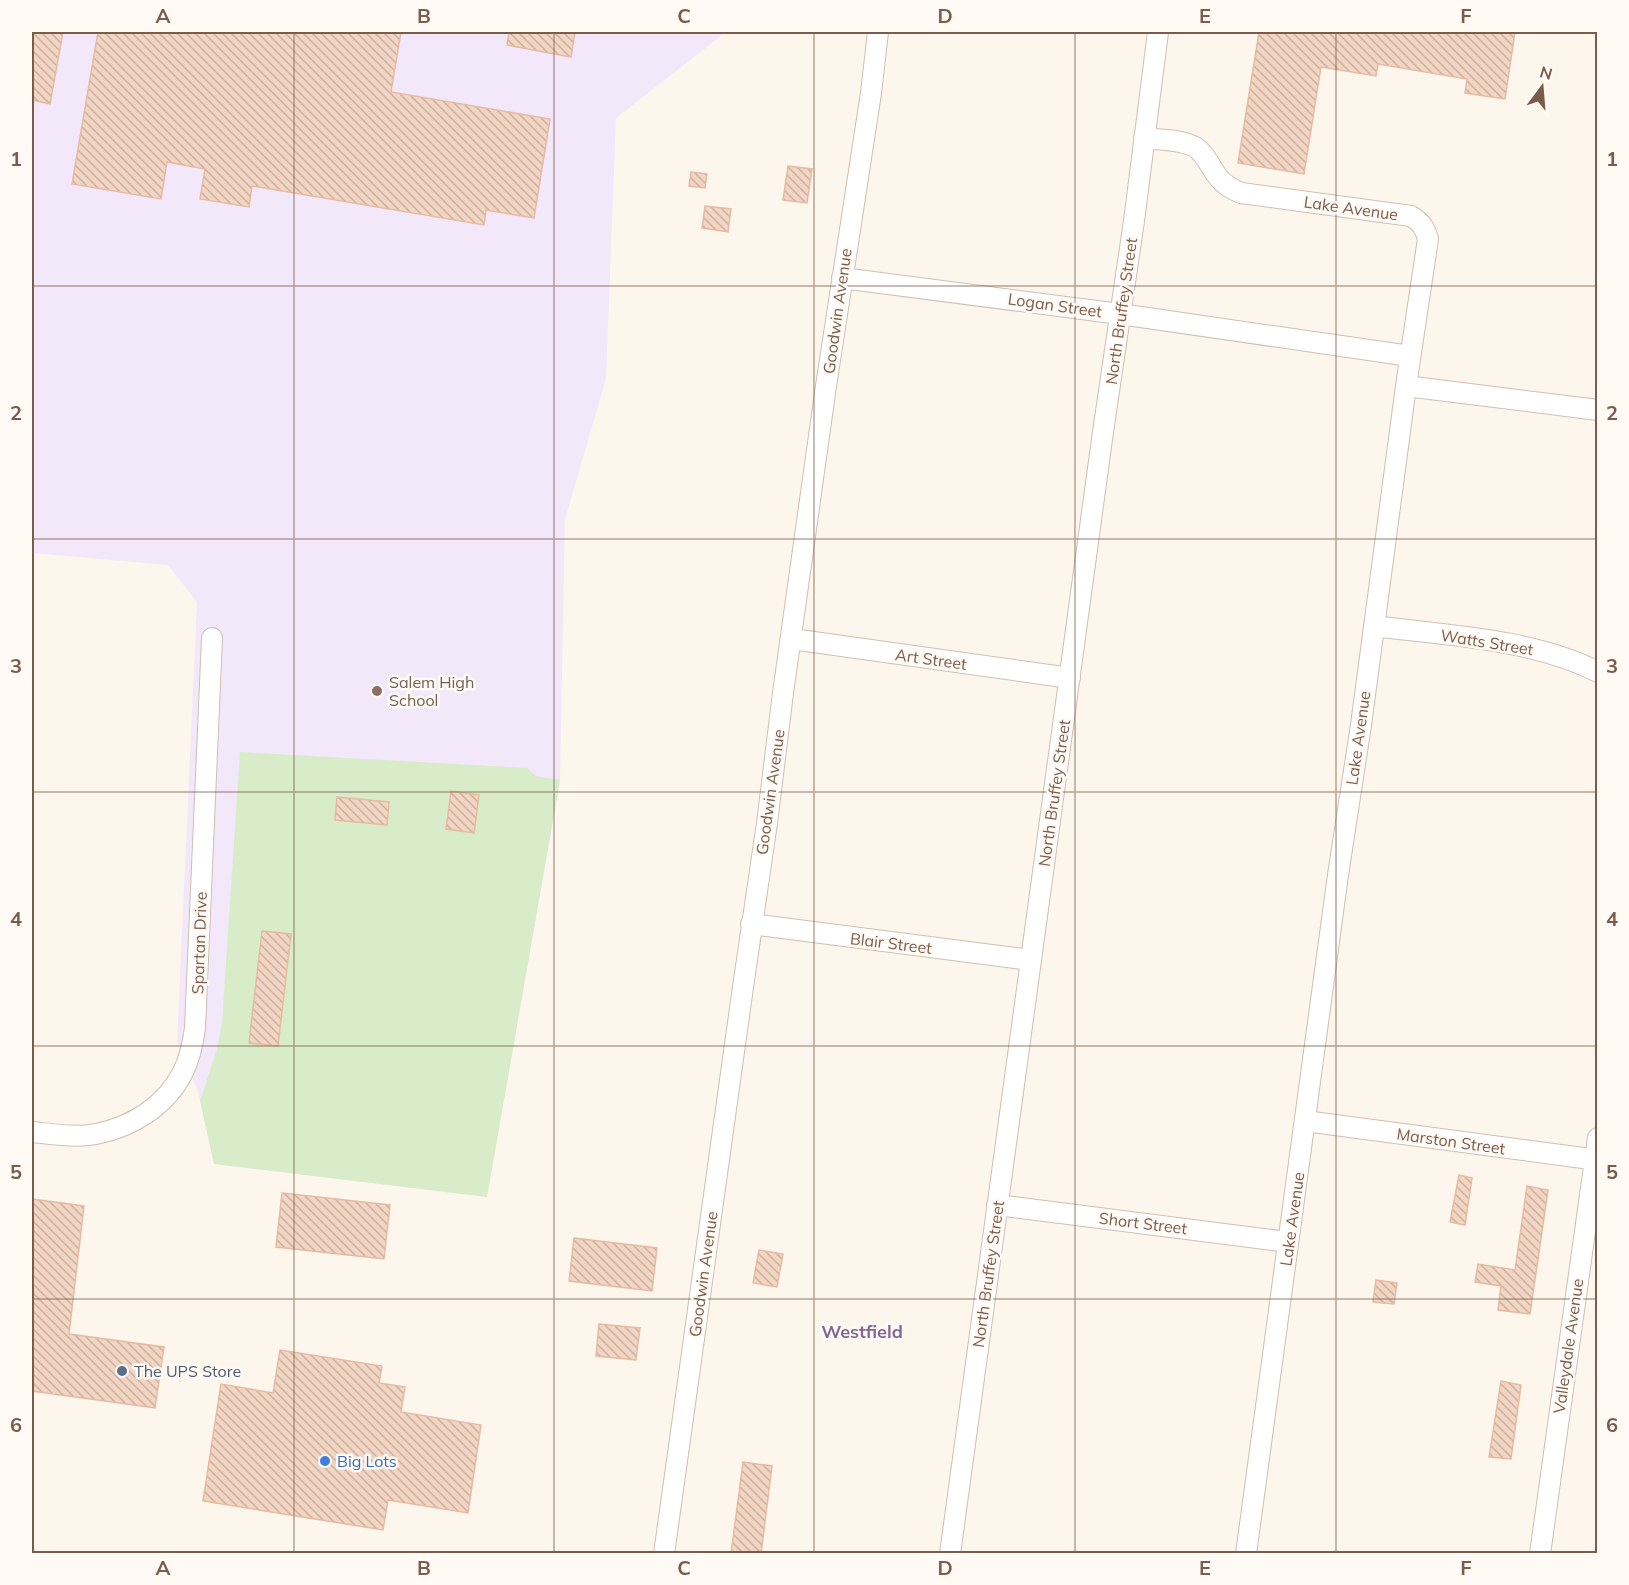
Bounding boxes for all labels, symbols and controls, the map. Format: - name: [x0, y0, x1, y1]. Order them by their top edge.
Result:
- text: A: [156, 3, 171, 28]
- text: B: [417, 3, 431, 28]
- text: C: [677, 3, 691, 28]
- text: D: [937, 3, 953, 28]
- text: E: [1199, 3, 1211, 28]
- text: F: [1460, 3, 1472, 28]
- north arrow: [1512, 57, 1572, 117]
- text: N: [1538, 61, 1555, 84]
- text: 1: [10, 146, 22, 171]
- text: 1: [1606, 146, 1618, 171]
- street label: Lake Avenue: [1303, 191, 1399, 225]
- street label: North Bruffey Street: [1101, 236, 1141, 386]
- street label: Goodwin Avenue: [818, 247, 856, 375]
- street label: Logan Street: [1007, 288, 1104, 322]
- text: 2: [10, 400, 22, 425]
- text: 2: [1606, 400, 1618, 425]
- street label: Watts Street: [1439, 625, 1535, 659]
- street label: Art Street: [894, 644, 968, 674]
- text: 3: [10, 653, 22, 678]
- text: 3: [1606, 653, 1618, 678]
- place label: Salem High School: [389, 672, 474, 710]
- marker: Salem High School: [370, 684, 384, 698]
- street label: Lake Avenue: [1341, 690, 1375, 786]
- street label: North Bruffey Street: [1034, 718, 1074, 868]
- street label: Goodwin Avenue: [751, 728, 789, 856]
- street label: Spartan Drive: [187, 891, 211, 995]
- text: 4: [10, 906, 22, 931]
- text: 4: [1606, 906, 1618, 931]
- street label: Blair Street: [849, 928, 933, 958]
- street label: Marston Street: [1395, 1123, 1507, 1159]
- text: 5: [10, 1159, 22, 1184]
- text: 5: [1606, 1159, 1618, 1184]
- street label: Lake Avenue: [1275, 1171, 1309, 1267]
- street label: North Bruffey Street: [968, 1199, 1008, 1349]
- street label: Short Street: [1098, 1208, 1189, 1238]
- street label: Goodwin Avenue: [684, 1210, 722, 1338]
- street label: Valleydale Avenue: [1549, 1277, 1587, 1415]
- district label: Westfield: [821, 1320, 903, 1343]
- place label: The UPS Store: [134, 1361, 241, 1381]
- marker: The UPS Store: [115, 1364, 129, 1378]
- text: 6: [10, 1412, 22, 1437]
- text: 6: [1606, 1412, 1618, 1437]
- place label: Big Lots: [337, 1451, 397, 1471]
- marker: Big Lots: [318, 1454, 332, 1468]
- text: A: [156, 1555, 171, 1580]
- text: B: [417, 1555, 431, 1580]
- text: C: [677, 1555, 691, 1580]
- text: D: [937, 1555, 953, 1580]
- text: E: [1199, 1555, 1211, 1580]
- text: F: [1460, 1555, 1472, 1580]

